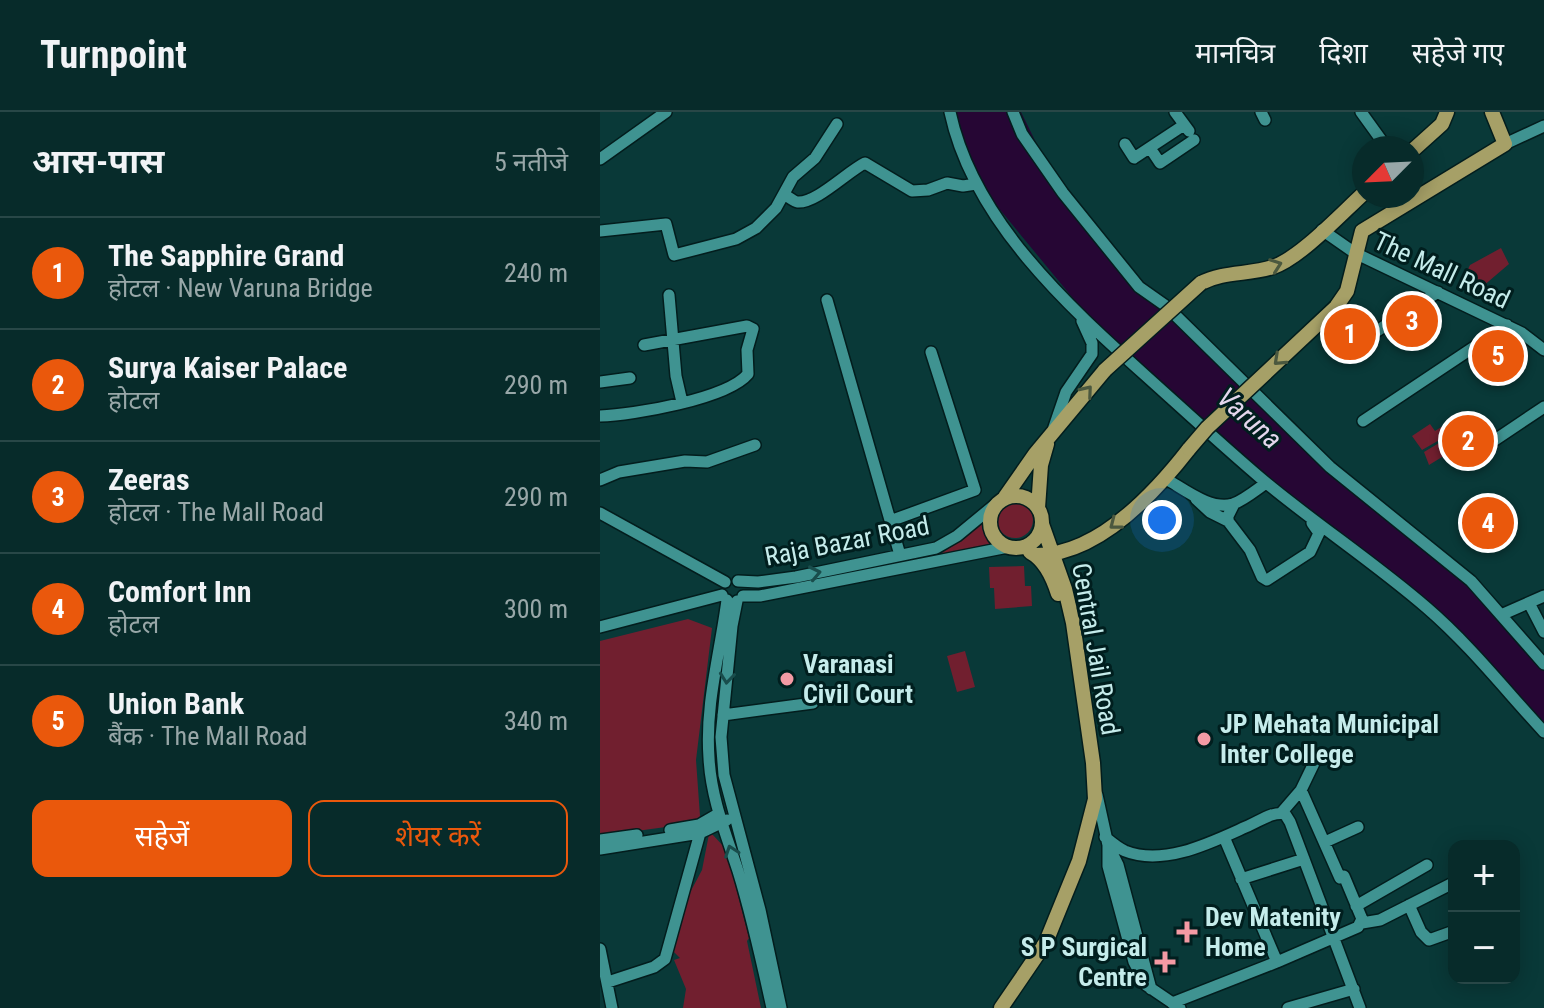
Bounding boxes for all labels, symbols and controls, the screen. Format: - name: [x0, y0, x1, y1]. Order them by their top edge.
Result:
- text: Turnpoint: [40, 33, 187, 77]
- text: मानचित्र: [1195, 37, 1275, 70]
- text: दिशा: [1319, 37, 1368, 70]
- text: सहेजे गए: [1412, 37, 1504, 70]
- north arrow: [1352, 136, 1424, 208]
- text: आस-पास: [32, 141, 164, 181]
- text: 5 नतीजे: [494, 147, 568, 177]
- street label: The Mall Road: [1369, 225, 1515, 315]
- text: The Sapphire Grand: [108, 238, 344, 273]
- text: 1: [51, 258, 65, 288]
- text: 240 m: [504, 258, 568, 288]
- one-way arrow: [1268, 258, 1282, 275]
- text: होटल · New Varuna Bridge: [108, 273, 373, 303]
- pin: 3: [1386, 291, 1438, 351]
- pin: 1: [1324, 304, 1376, 364]
- pin: 5: [1472, 326, 1524, 386]
- text: Surya Kaiser Palace: [108, 350, 347, 385]
- one-way arrow: [1274, 351, 1289, 365]
- text: 2: [51, 370, 65, 400]
- text: 290 m: [504, 370, 568, 400]
- water label: Varuna: [1211, 381, 1289, 456]
- text: होटल: [108, 385, 159, 415]
- one-way arrow: [1077, 386, 1092, 401]
- pin: 2: [1442, 411, 1494, 471]
- text: Zeeras: [108, 462, 190, 497]
- text: 3: [51, 482, 65, 512]
- text: 290 m: [504, 482, 568, 512]
- pin: 4: [1462, 493, 1514, 553]
- text: होटल · The Mall Road: [108, 497, 324, 527]
- your location: [1142, 500, 1182, 540]
- street label: Raja Bazar Road: [762, 510, 932, 572]
- one-way arrow: [1110, 514, 1124, 529]
- street label: Central Jail Road: [1066, 561, 1126, 737]
- one-way arrow: [808, 565, 822, 582]
- text: Comfort Inn: [108, 574, 251, 609]
- text: 4: [51, 594, 65, 624]
- text: 300 m: [504, 594, 568, 624]
- text: होटल: [108, 609, 159, 639]
- place label: Varanasi Civil Court: [803, 649, 913, 709]
- marker: Varanasi Civil Court: [778, 670, 796, 688]
- one-way arrow: [719, 672, 736, 685]
- text: Union Bank: [108, 686, 244, 721]
- text: 5: [51, 706, 65, 736]
- text: 340 m: [504, 706, 568, 736]
- place label: JP Mehata Municipal Inter College: [1220, 709, 1439, 769]
- text: बैंक · The Mall Road: [108, 721, 308, 751]
- marker: JP Mehata Municipal Inter College: [1195, 730, 1213, 748]
- button: सहेजें: [32, 800, 292, 877]
- button: शेयर करें: [308, 800, 568, 877]
- map controls: [1448, 840, 1520, 984]
- button: +: [1448, 840, 1520, 912]
- one-way arrow: [724, 845, 740, 859]
- place label: Dev Matenity Home: [1205, 902, 1341, 962]
- button: −: [1448, 912, 1520, 984]
- marker: Dev Matenity Home: [1176, 921, 1198, 943]
- place label: S P Surgical Centre: [1021, 932, 1147, 992]
- marker: S P Surgical Centre: [1154, 951, 1176, 973]

